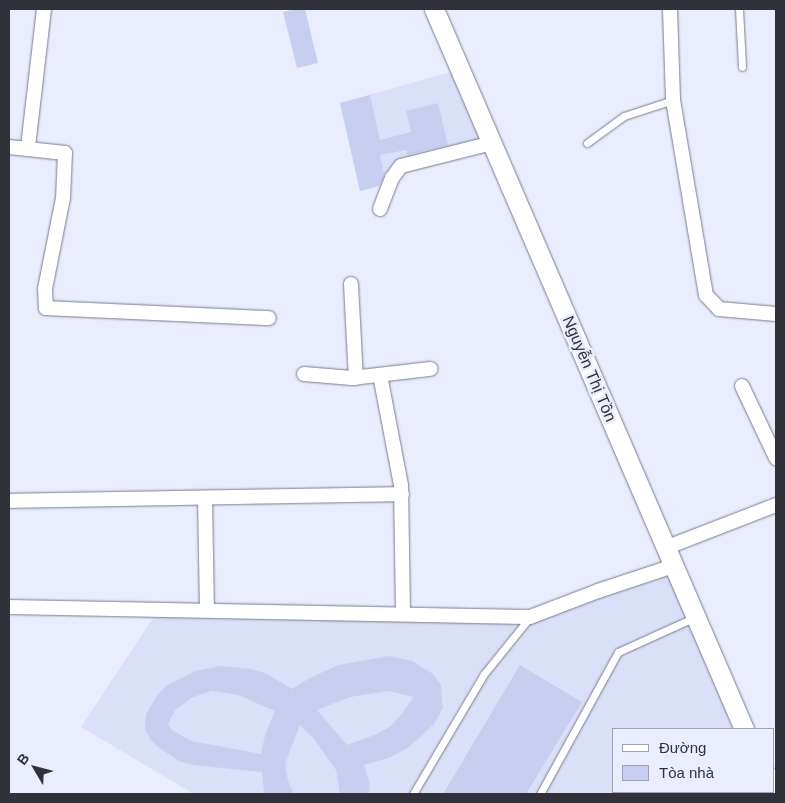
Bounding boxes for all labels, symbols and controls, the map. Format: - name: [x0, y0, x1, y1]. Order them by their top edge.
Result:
- street label: Nguyễn Thị Tồn: [558, 313, 620, 425]
- legend: [612, 728, 775, 793]
- text: Đường: [659, 739, 706, 756]
- north arrow: [10, 743, 60, 793]
- text: B: [14, 750, 32, 768]
- text: Tòa nhà: [659, 764, 714, 781]

